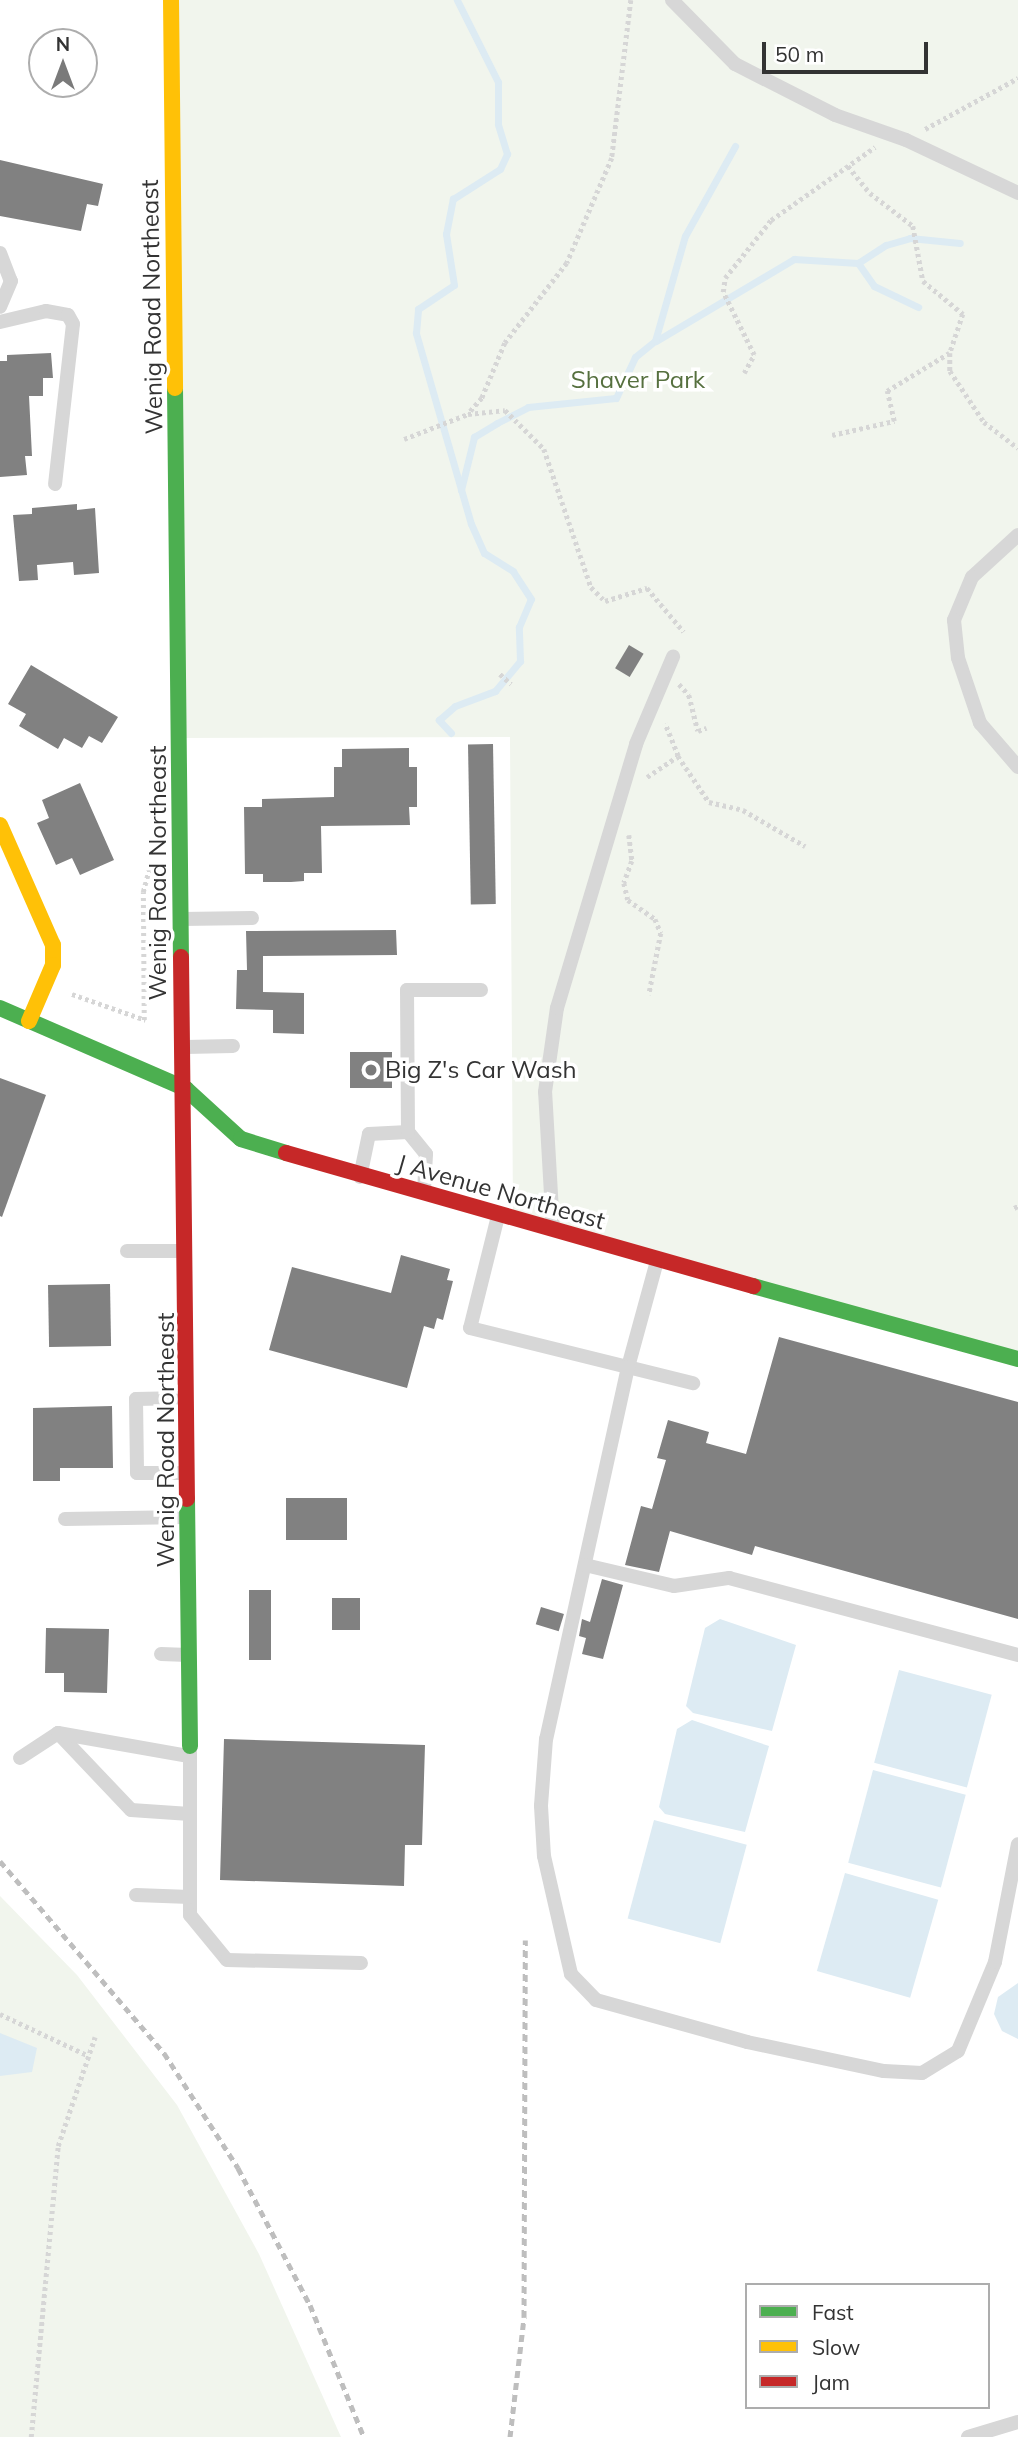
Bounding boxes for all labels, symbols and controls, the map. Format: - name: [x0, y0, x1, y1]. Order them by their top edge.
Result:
- north arrow: [28, 28, 98, 98]
- scale bar: [766, 28, 932, 72]
- text: N: [56, 32, 70, 56]
- text: 50 m: [775, 41, 824, 67]
- street label: Wenig Road Northeast: [135, 179, 169, 435]
- park label: Shaver Park: [571, 366, 705, 394]
- street label: Wenig Road Northeast: [144, 745, 172, 1001]
- place label: Big Z's Car Wash: [385, 1056, 577, 1084]
- marker: Big Z's Car Wash: [363, 1062, 379, 1078]
- street label: J Avenue Northeast: [394, 1149, 608, 1235]
- street label: Wenig Road Northeast: [152, 1312, 180, 1568]
- legend: [745, 2283, 990, 2409]
- text: Fast: [812, 2299, 854, 2325]
- text: Slow: [812, 2334, 860, 2360]
- text: Jam: [812, 2369, 850, 2395]

